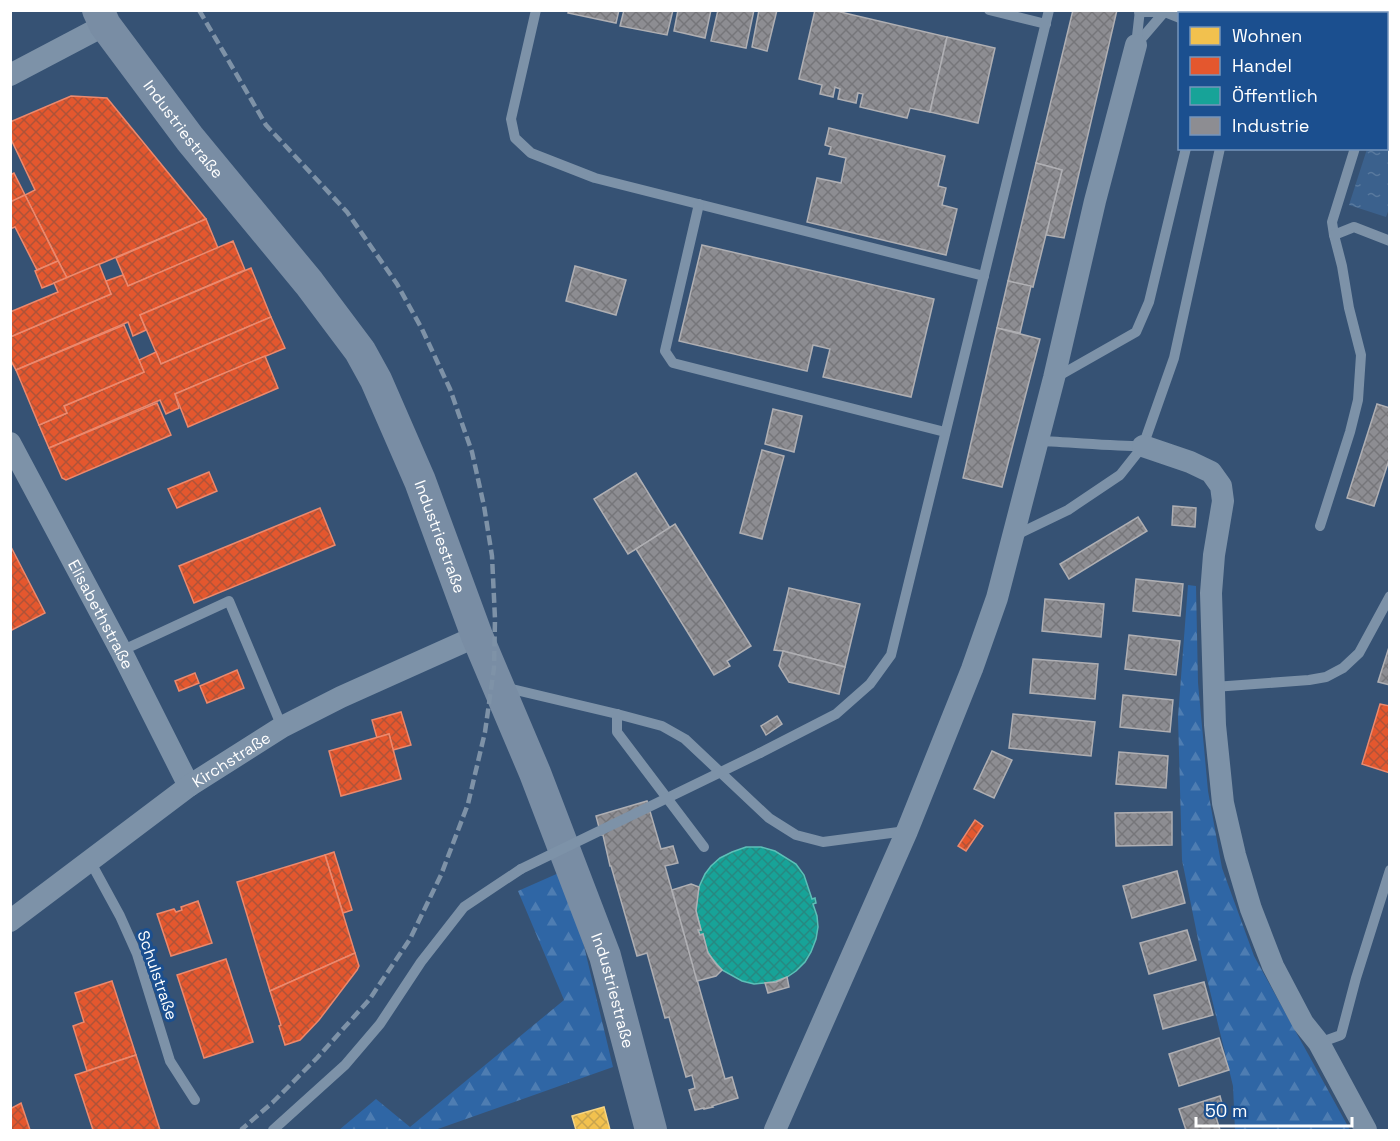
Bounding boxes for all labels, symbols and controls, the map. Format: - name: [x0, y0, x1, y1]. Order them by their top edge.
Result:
- legend: [1178, 12, 1388, 150]
- text: Wohnen: [1232, 24, 1302, 47]
- text: Handel: [1232, 54, 1292, 77]
- street label: Industriestraße: [139, 76, 228, 183]
- text: Öffentlich: [1232, 84, 1318, 107]
- text: Industrie: [1232, 114, 1309, 137]
- street label: Industriestraße: [410, 477, 470, 596]
- street label: Elisabethstraße: [63, 556, 138, 673]
- street label: Kirchstraße: [188, 727, 275, 792]
- street label: Schulstraße: [132, 928, 183, 1022]
- street label: Industriestraße: [586, 930, 639, 1050]
- scale bar: [1196, 1090, 1352, 1128]
- text: 50 m: [1205, 1099, 1247, 1122]

